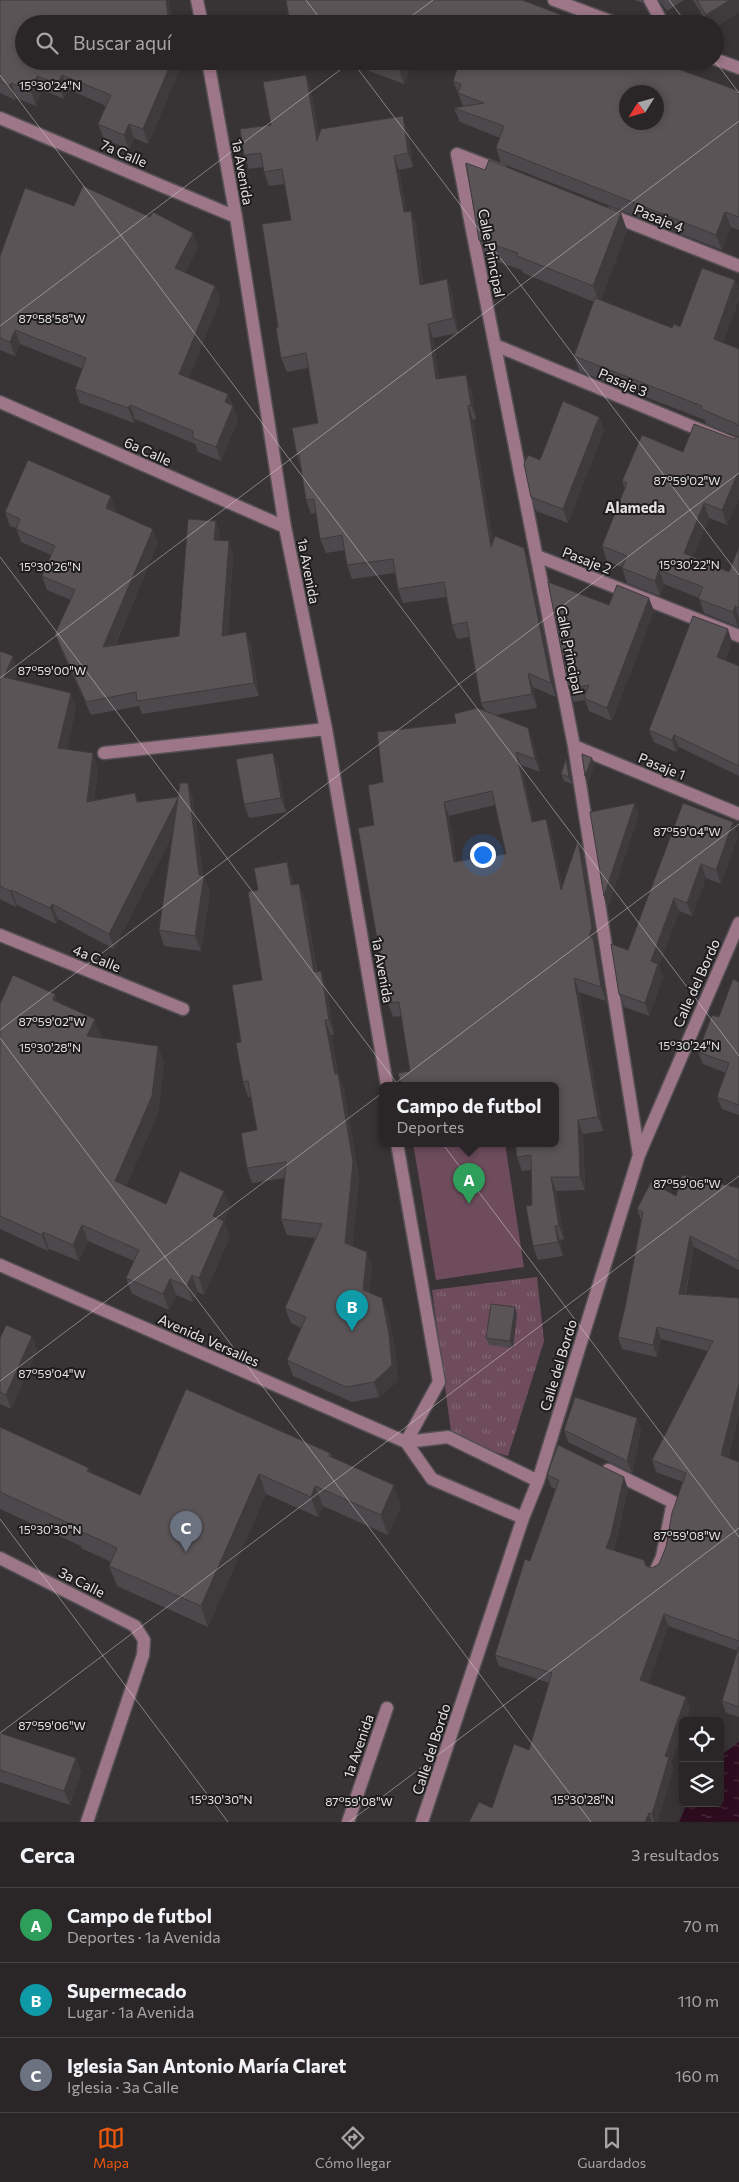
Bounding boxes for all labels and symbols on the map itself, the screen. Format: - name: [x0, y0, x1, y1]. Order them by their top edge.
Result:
- text: 15°30'24"N: [19, 78, 81, 92]
- north arrow: [619, 85, 664, 130]
- street label: 7a Calle: [98, 136, 150, 170]
- street label: 1a Avenida: [229, 138, 257, 206]
- street label: Pasaje 4: [632, 200, 687, 236]
- street label: Calle Principal: [475, 207, 509, 299]
- text: 87°58'58"W: [19, 311, 85, 325]
- street label: Pasaje 3: [596, 364, 650, 400]
- street label: 6a Calle: [122, 433, 174, 469]
- text: 87°59'02"W: [653, 473, 721, 487]
- district label: Alameda: [605, 498, 665, 516]
- street label: 1a Avenida: [294, 537, 324, 605]
- street label: Pasaje 2: [560, 543, 614, 577]
- text: 15°30'22"N: [658, 557, 720, 571]
- text: 15°30'26"N: [19, 559, 81, 573]
- street label: Calle Principal: [553, 604, 587, 696]
- text: 87°59'00"W: [18, 663, 86, 677]
- street label: Pasaje 1: [636, 749, 688, 783]
- text: 87°59'04"W: [653, 824, 721, 838]
- your location: [470, 842, 496, 868]
- street label: 1a Avenida: [369, 936, 397, 1004]
- street label: Calle del Bordo: [669, 936, 723, 1030]
- street label: 4a Calle: [71, 941, 123, 975]
- text: 87°59'02"W: [18, 1014, 86, 1028]
- text: 15°30'24"N: [658, 1038, 720, 1052]
- text: 15°30'28"N: [19, 1040, 81, 1054]
- pin: A: [453, 1163, 485, 1204]
- text: 87°59'06"W: [653, 1176, 721, 1190]
- pin: B: [336, 1290, 368, 1331]
- street label: Avenida Versalles: [156, 1310, 262, 1370]
- street label: Calle del Bordo: [536, 1317, 580, 1413]
- text: 87°59'04"W: [18, 1366, 86, 1380]
- pin: C: [170, 1511, 202, 1552]
- text: 15°30'30"N: [19, 1522, 81, 1536]
- text: 87°59'08"W: [653, 1528, 721, 1542]
- street label: 3a Calle: [56, 1563, 108, 1601]
- street label: Calle del Bordo: [408, 1701, 454, 1797]
- street label: 1a Avenida: [339, 1712, 377, 1780]
- text: 87°59'06"W: [18, 1718, 86, 1732]
- text: 15°30'30"N: [190, 1792, 252, 1806]
- text: 15°30'28"N: [552, 1792, 614, 1806]
- text: 87°59'08"W: [325, 1794, 393, 1808]

